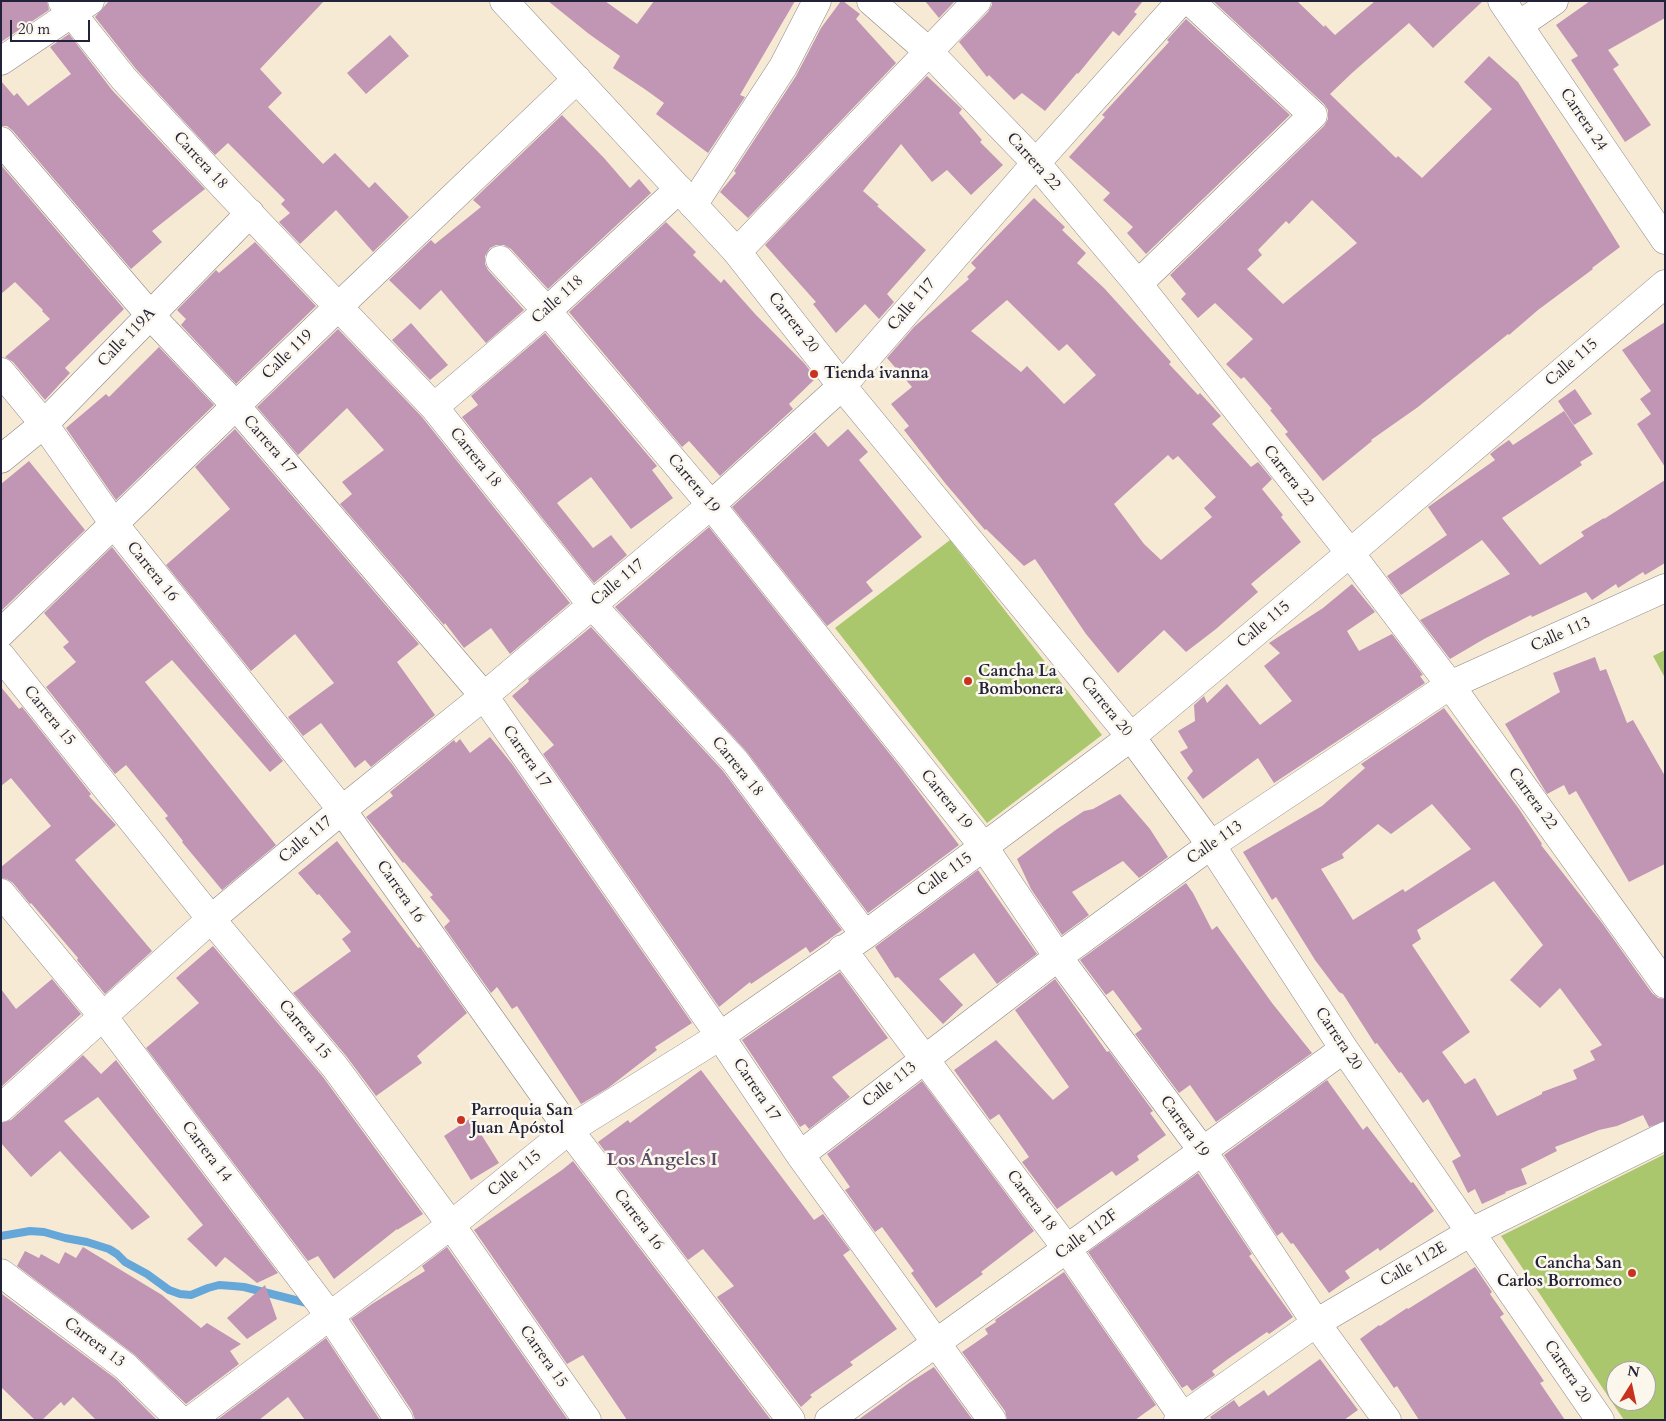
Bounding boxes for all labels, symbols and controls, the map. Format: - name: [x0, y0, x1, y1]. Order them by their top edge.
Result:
- scale bar: [12, 10, 92, 42]
- text: 20 m: [18, 19, 50, 39]
- street label: Carrera 24: [1555, 85, 1611, 155]
- street label: Carrera 18: [169, 128, 231, 194]
- street label: Carrera 22: [1002, 129, 1064, 195]
- street label: Calle 118: [528, 272, 588, 328]
- street label: Calle 117: [884, 275, 940, 335]
- street label: Carrera 20: [763, 289, 823, 357]
- street label: Calle 119A: [94, 304, 160, 372]
- street label: Calle 119: [259, 326, 317, 384]
- street label: Calle 115: [1542, 335, 1602, 391]
- place label: Tienda ivanna: [824, 364, 929, 384]
- marker: Tienda ivanna: [808, 368, 820, 380]
- street label: Carrera 17: [238, 412, 300, 478]
- street label: Carrera 18: [445, 424, 505, 492]
- street label: Carrera 22: [1258, 442, 1318, 510]
- street label: Carrera 19: [663, 450, 723, 518]
- street label: Carrera 16: [122, 538, 182, 606]
- street label: Calle 117: [588, 555, 648, 611]
- street label: Calle 115: [1234, 597, 1294, 653]
- street label: Calle 113: [1528, 613, 1594, 657]
- place label: Cancha La Bombonera: [978, 662, 1063, 700]
- street label: Carrera 20: [1076, 673, 1136, 741]
- marker: Cancha La Bombonera: [962, 675, 974, 687]
- street label: Carrera 15: [19, 682, 79, 750]
- street label: Carrera 17: [498, 722, 554, 792]
- street label: Carrera 18: [707, 733, 767, 801]
- street label: Carrera 22: [1503, 764, 1561, 834]
- street label: Carrera 19: [916, 766, 976, 834]
- street label: Calle 117: [276, 812, 336, 868]
- street label: Calle 113: [1184, 817, 1246, 869]
- street label: Calle 115: [914, 849, 976, 901]
- street label: Carrera 16: [372, 857, 428, 927]
- street label: Carrera 15: [274, 996, 334, 1064]
- street label: Carrera 20: [1310, 1004, 1366, 1074]
- street label: Carrera 17: [728, 1055, 784, 1125]
- street label: Calle 113: [859, 1058, 921, 1112]
- street label: Carrera 19: [1155, 1092, 1213, 1162]
- place label: Parroquia San Juan Apóstol: [471, 1101, 573, 1139]
- marker: Parroquia San Juan Apóstol: [455, 1114, 467, 1126]
- street label: Carrera 14: [177, 1118, 235, 1186]
- street label: Calle 115: [484, 1147, 546, 1201]
- district label: Los Ángeles I: [607, 1150, 717, 1172]
- street label: Carrera 18: [1002, 1167, 1060, 1235]
- street label: Carrera 16: [609, 1186, 667, 1254]
- street label: Calle 112F: [1052, 1206, 1122, 1264]
- street label: Calle 112E: [1377, 1238, 1451, 1292]
- place label: Cancha San Carlos Borromeo: [1497, 1254, 1622, 1292]
- marker: Cancha San Carlos Borromeo: [1626, 1267, 1638, 1279]
- street label: Carrera 13: [60, 1314, 128, 1372]
- street label: Carrera 15: [515, 1322, 571, 1392]
- street label: Carrera 20: [1539, 1337, 1595, 1407]
- north arrow: [1606, 1361, 1656, 1411]
- text: N: [1626, 1361, 1641, 1382]

